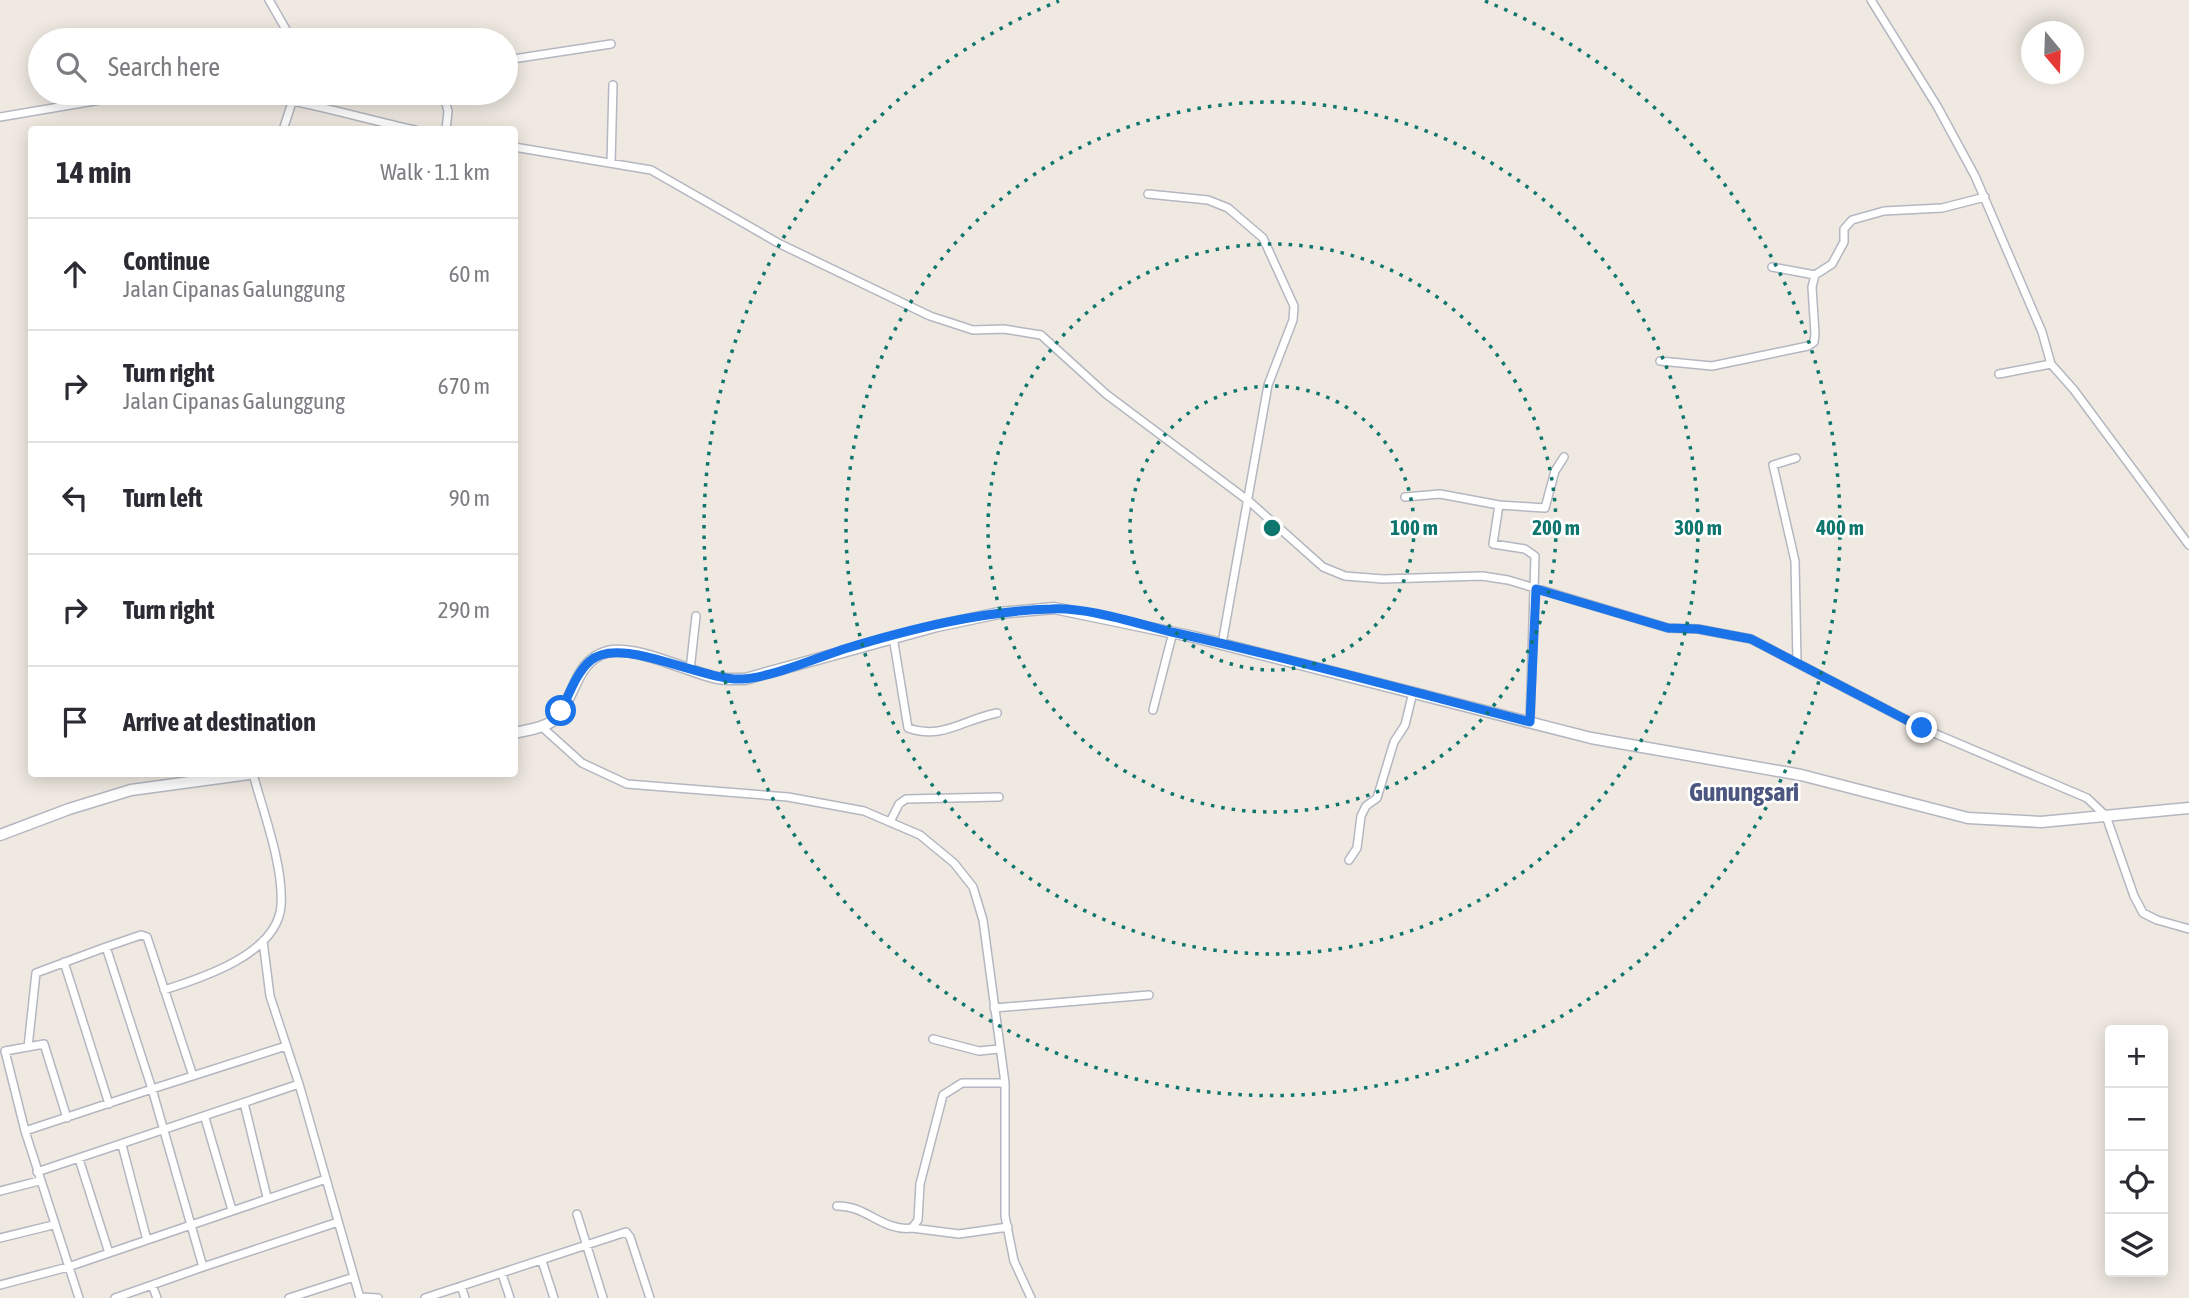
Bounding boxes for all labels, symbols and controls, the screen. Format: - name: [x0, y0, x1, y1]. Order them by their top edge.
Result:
- north arrow: [2021, 21, 2084, 84]
- search box: [28, 28, 518, 105]
- icon: search: [52, 48, 90, 86]
- text: Search here: [108, 52, 220, 82]
- text: 14 min: [56, 155, 131, 189]
- text: Walk · 1.1 km: [380, 159, 490, 185]
- text: Continue: [123, 246, 210, 276]
- icon: ahead: [56, 255, 94, 293]
- text: 60 m: [449, 261, 490, 287]
- text: Jalan Cipanas Galunggung: [123, 276, 345, 302]
- text: Turn right: [123, 358, 214, 388]
- icon: right: [56, 367, 94, 405]
- text: 670 m: [438, 373, 490, 399]
- text: Jalan Cipanas Galunggung: [123, 388, 345, 414]
- icon: left: [56, 479, 94, 517]
- text: Turn left: [123, 483, 203, 513]
- text: 90 m: [449, 485, 490, 511]
- text: 100 m: [1390, 515, 1438, 539]
- text: 200 m: [1532, 515, 1580, 539]
- text: 300 m: [1674, 515, 1722, 539]
- text: 400 m: [1815, 515, 1864, 539]
- centre of rings: [1260, 516, 1284, 540]
- icon: right: [56, 591, 94, 629]
- text: Turn right: [123, 595, 214, 625]
- text: 290 m: [438, 597, 490, 623]
- route start: [545, 695, 576, 726]
- icon: arrive: [56, 703, 94, 741]
- text: Arrive at destination: [123, 707, 316, 737]
- route end: [1906, 712, 1937, 743]
- district label: Gunungsari: [1689, 777, 1799, 807]
- map controls: [2105, 1025, 2168, 1277]
- button: +: [2105, 1025, 2168, 1088]
- button: −: [2105, 1088, 2168, 1151]
- button: locate: [2105, 1151, 2168, 1214]
- button: layers: [2105, 1214, 2168, 1277]

